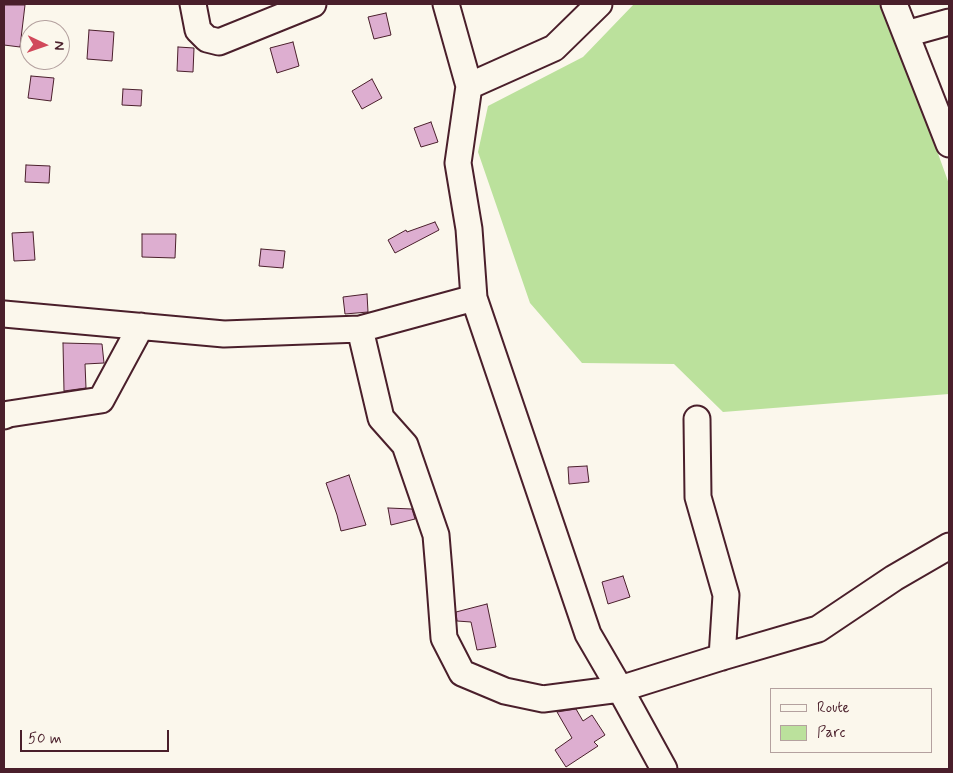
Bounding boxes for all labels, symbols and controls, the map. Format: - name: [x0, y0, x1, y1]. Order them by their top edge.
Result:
- north arrow: [20, 20, 70, 70]
- text: N: [50, 41, 68, 51]
- legend: [770, 688, 933, 753]
- text: Route: [817, 698, 850, 718]
- scale bar: [22, 720, 171, 752]
- text: Parc: [817, 723, 845, 743]
- text: 50 m: [28, 729, 62, 749]

